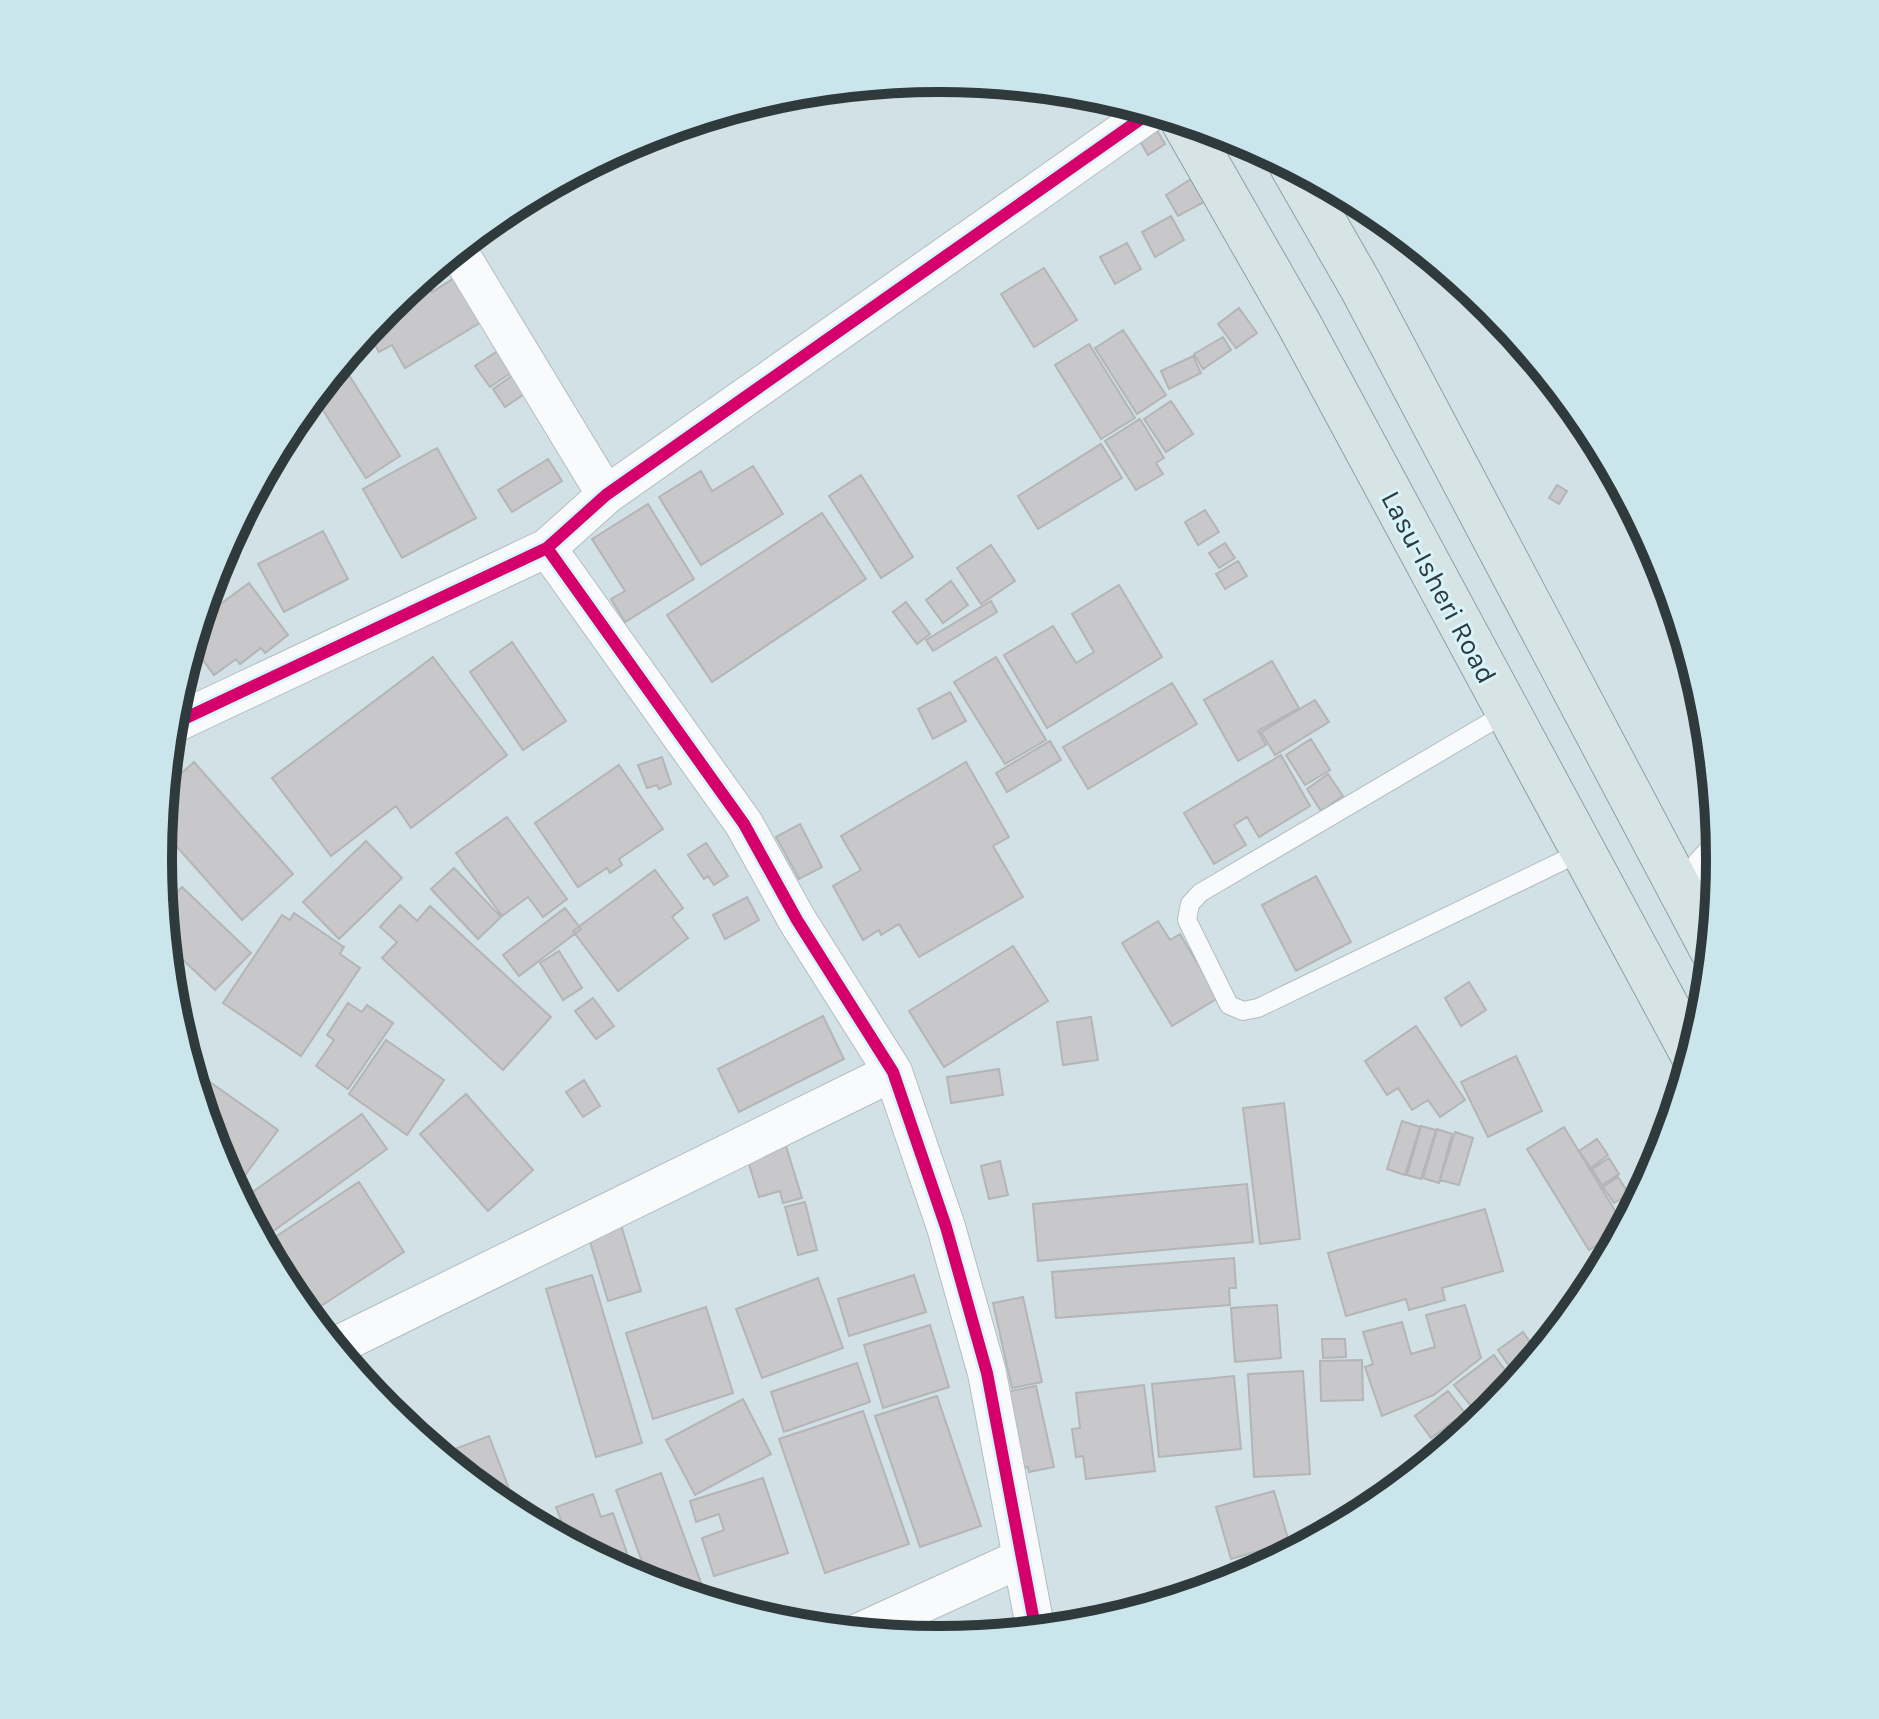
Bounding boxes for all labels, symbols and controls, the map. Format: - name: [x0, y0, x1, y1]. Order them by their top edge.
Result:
- street label: Lasu-Isheri Road: [1374, 485, 1504, 689]

